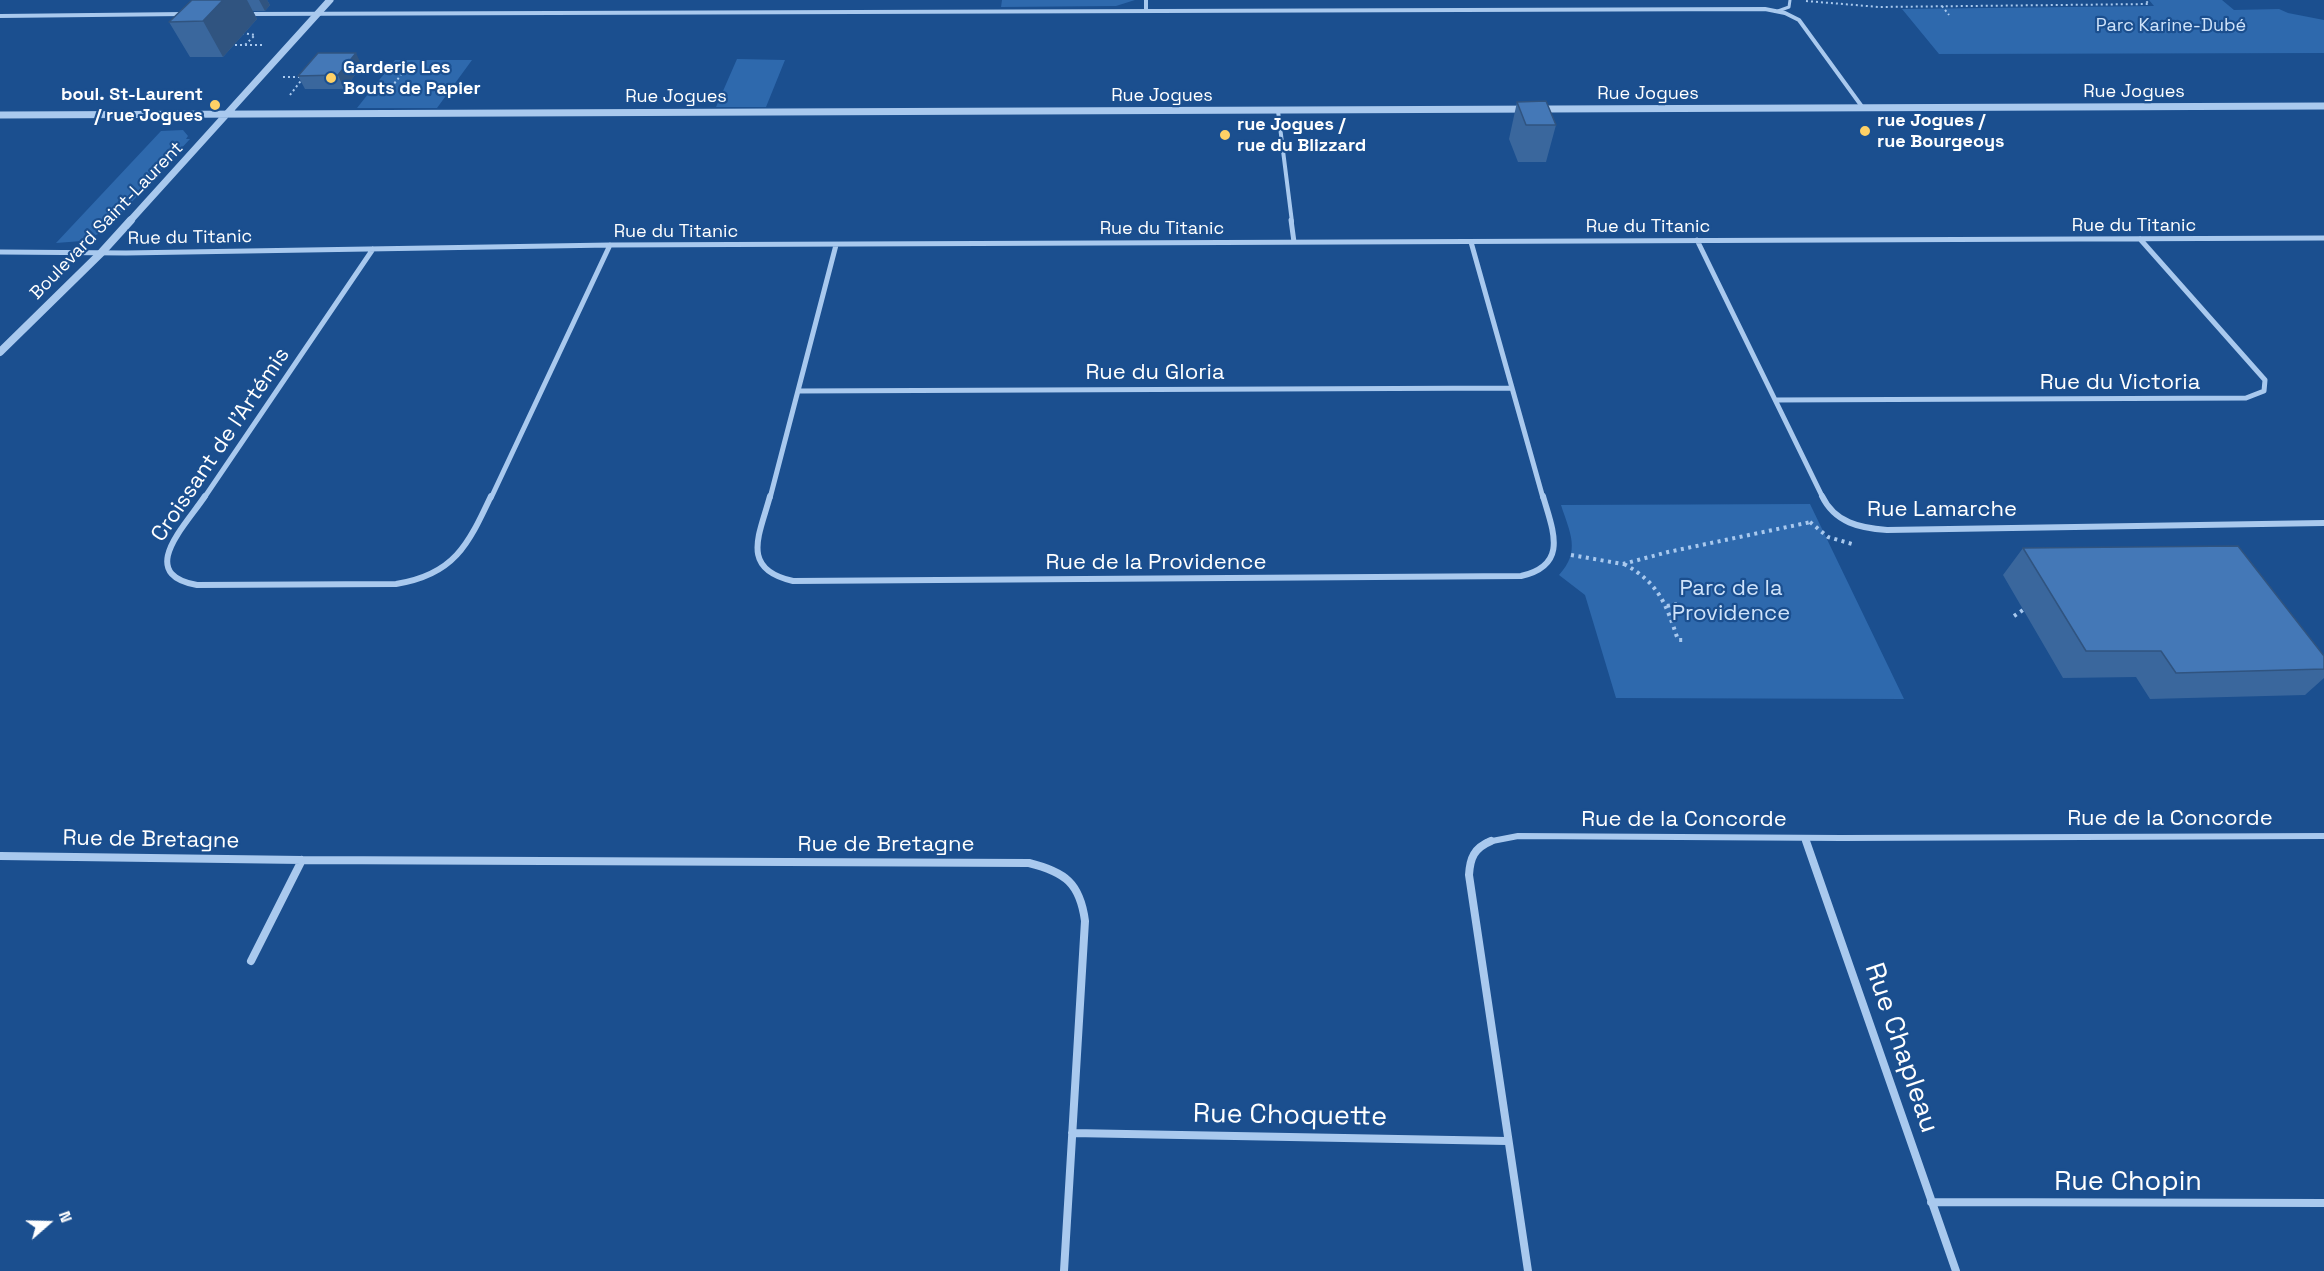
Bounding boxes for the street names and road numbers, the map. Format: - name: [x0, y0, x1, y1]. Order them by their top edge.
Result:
- street label: Rue Jogues: [2083, 81, 2185, 103]
- street label: Rue Jogues: [1597, 83, 1699, 105]
- street label: Rue Jogues: [1111, 85, 1213, 107]
- street label: Rue Jogues: [625, 86, 727, 108]
- street label: Boulevard Saint-Laurent: [26, 138, 188, 304]
- street label: Rue du Titanic: [2072, 215, 2196, 237]
- street label: Rue du Titanic: [1586, 216, 1710, 238]
- street label: Rue du Titanic: [1100, 218, 1224, 240]
- street label: Rue du Titanic: [614, 221, 738, 243]
- street label: Rue du Titanic: [128, 226, 252, 250]
- street label: Croissant de l'Artémis: [146, 343, 296, 547]
- street label: Rue du Gloria: [1085, 360, 1225, 386]
- street label: Rue du Victoria: [2040, 370, 2200, 396]
- street label: Rue Lamarche: [1867, 497, 2017, 523]
- street label: Rue de la Providence: [1046, 550, 1266, 576]
- street label: Rue de la Concorde: [2067, 806, 2273, 832]
- street label: Rue de la Concorde: [1581, 807, 1787, 833]
- street label: Rue de Bretagne: [62, 825, 240, 855]
- street label: Rue de Bretagne: [798, 832, 974, 858]
- street label: Rue Chapleau: [1857, 959, 1945, 1137]
- street label: Rue Choquette: [1193, 1098, 1387, 1134]
- street label: Rue Chopin: [2054, 1167, 2202, 1199]

